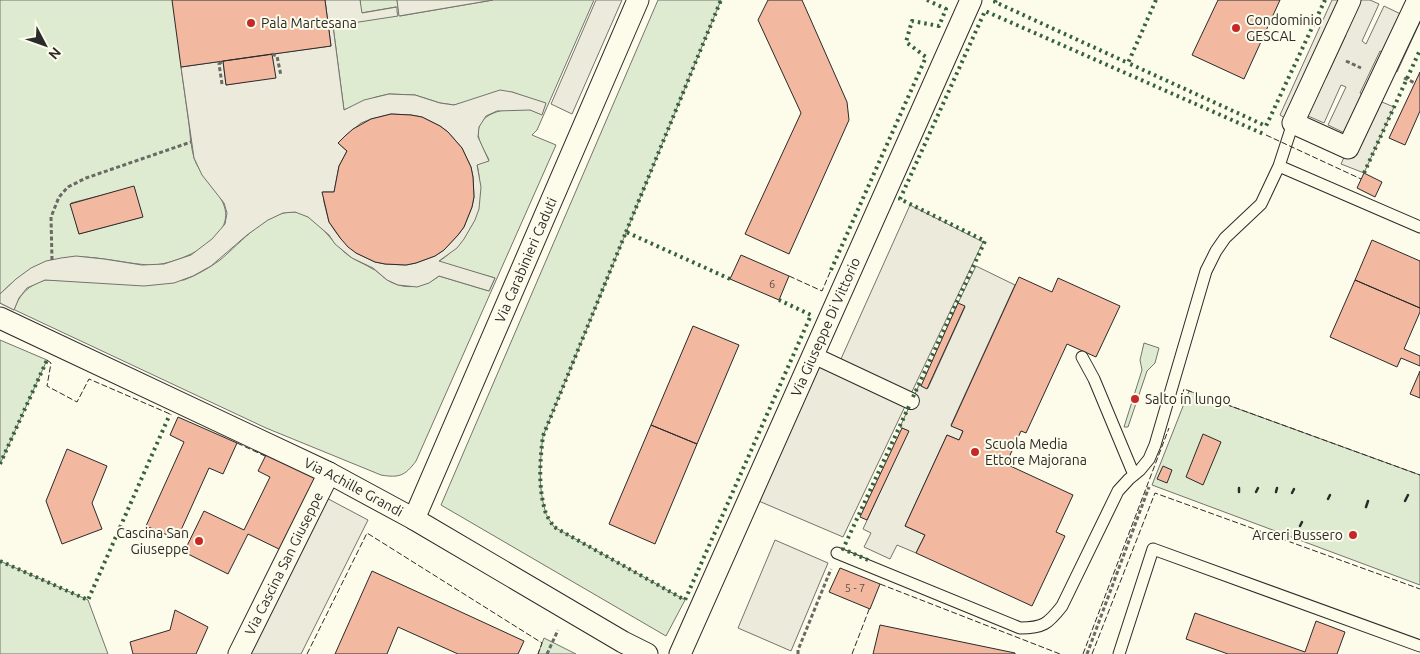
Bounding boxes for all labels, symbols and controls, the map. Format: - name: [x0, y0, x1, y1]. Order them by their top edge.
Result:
- place label: Condominio GESCAL: [1246, 12, 1322, 44]
- place label: Pala Martesana: [261, 15, 357, 31]
- marker: Pala Martesana: [245, 17, 257, 29]
- north arrow: [20, 20, 70, 70]
- marker: Condominio GESCAL: [1230, 22, 1242, 34]
- text: N: [45, 44, 64, 63]
- street label: Via Carabinieri Caduti: [492, 195, 560, 325]
- street label: Via Giuseppe Di Vittorio: [788, 255, 863, 399]
- house number: 6: [769, 278, 775, 290]
- place label: Salto in lungo: [1145, 391, 1231, 407]
- marker: Salto in lungo: [1129, 393, 1141, 405]
- place label: Scuola Media Ettore Majorana: [985, 436, 1087, 468]
- marker: Scuola Media Ettore Majorana: [969, 446, 981, 458]
- street label: Via Achille Grandi: [302, 454, 406, 520]
- street label: Via Cascina San Giuseppe: [242, 489, 326, 638]
- place label: Cascina San Giuseppe: [116, 525, 189, 557]
- place label: Arceri Bussero: [1252, 527, 1343, 543]
- marker: Arceri Bussero: [1347, 529, 1359, 541]
- marker: Cascina San Giuseppe: [193, 535, 205, 547]
- house number: 5 - 7: [845, 582, 865, 594]

